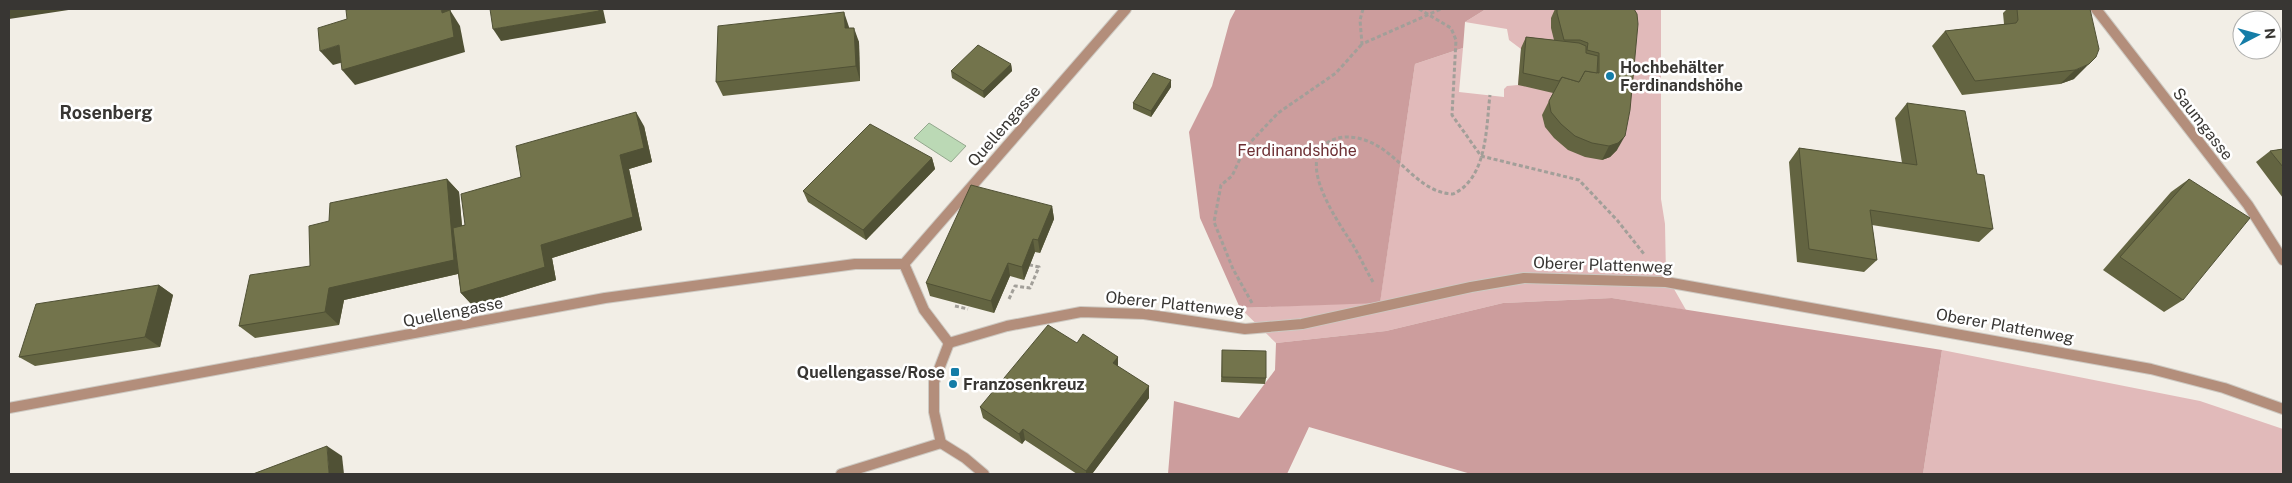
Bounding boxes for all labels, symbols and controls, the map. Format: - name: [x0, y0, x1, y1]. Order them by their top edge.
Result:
- north arrow: [2232, 10, 2282, 60]
- text: N: [2261, 27, 2278, 40]
- place label: Hochbehälter Ferdinandshöhe: [1620, 58, 1743, 95]
- marker: Hochbehälter Ferdinandshöhe: [1604, 70, 1616, 82]
- street label: Quellengasse: [964, 82, 1044, 170]
- street label: Saumgasse: [2169, 84, 2237, 164]
- district label: Rosenberg: [60, 102, 152, 123]
- park label: Ferdinandshöhe: [1237, 141, 1357, 160]
- street label: Oberer Plattenweg: [1533, 253, 1673, 277]
- street label: Oberer Plattenweg: [1104, 287, 1246, 321]
- street label: Quellengasse: [401, 293, 505, 331]
- street label: Oberer Plattenweg: [1935, 305, 2076, 347]
- place label: Quellengasse/Rose: [797, 363, 945, 382]
- marker: Quellengasse/Rose: [949, 366, 961, 378]
- place label: Franzosenkreuz: [963, 375, 1084, 394]
- marker: Franzosenkreuz: [947, 378, 959, 390]

